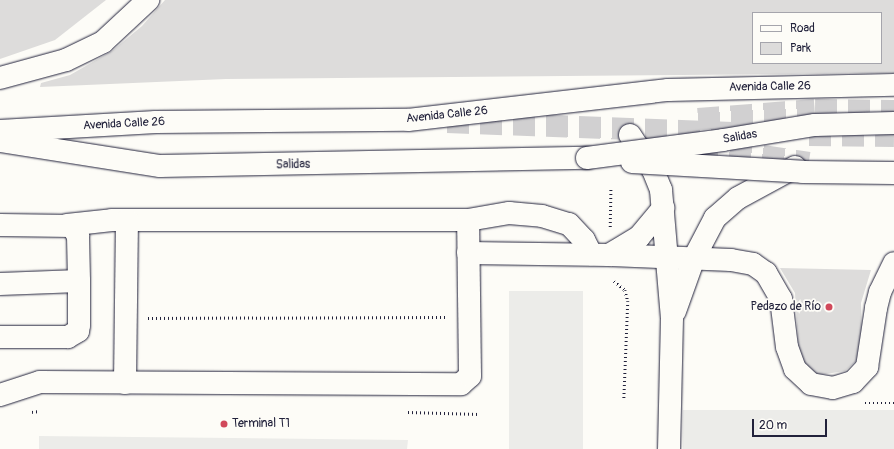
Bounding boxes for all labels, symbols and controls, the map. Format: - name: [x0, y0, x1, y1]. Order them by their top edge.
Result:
- legend: [752, 12, 882, 64]
- text: Road: [790, 21, 815, 36]
- text: Park: [790, 41, 811, 56]
- street label: Avenida Calle 26: [729, 79, 811, 95]
- street label: Avenida Calle 26: [405, 104, 489, 126]
- street label: Avenida Calle 26: [83, 115, 165, 133]
- street label: Salidas: [722, 127, 758, 147]
- street label: Salidas: [276, 158, 310, 172]
- place label: Pedazo de Río: [750, 300, 821, 314]
- marker: Pedazo de Río: [824, 302, 834, 312]
- scale bar: [754, 411, 829, 437]
- place label: Terminal T1: [232, 417, 290, 431]
- text: 20 m: [759, 418, 787, 433]
- marker: Terminal T1: [219, 419, 229, 429]

